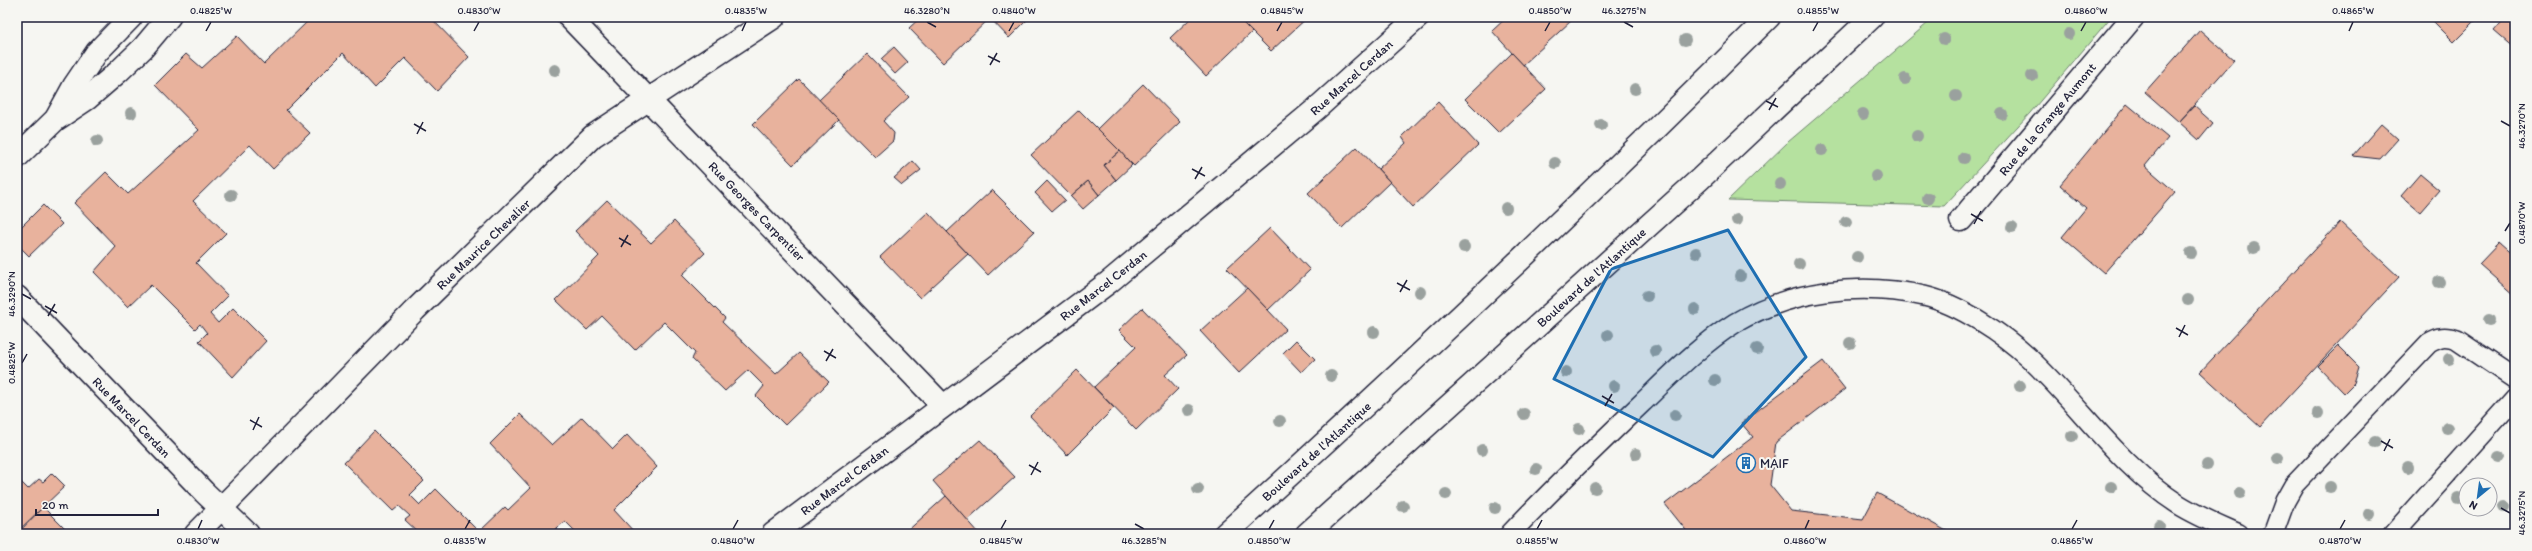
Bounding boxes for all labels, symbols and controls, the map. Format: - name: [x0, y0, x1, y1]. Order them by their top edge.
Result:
- text: 0.4825°W: [190, 4, 233, 17]
- text: 0.4830°W: [457, 4, 501, 17]
- text: 0.4835°W: [725, 4, 768, 17]
- text: 46.3280°N: [904, 4, 950, 17]
- text: 0.4840°W: [992, 4, 1036, 17]
- text: 0.4845°W: [1261, 4, 1304, 17]
- text: 0.4850°W: [1528, 4, 1572, 17]
- text: 46.3275°N: [1602, 4, 1646, 17]
- text: 0.4855°W: [1797, 4, 1839, 17]
- text: 0.4860°W: [2064, 4, 2108, 17]
- text: 0.4865°W: [2332, 4, 2375, 17]
- street label: Rue Marcel Cerdan: [1307, 36, 1396, 118]
- street label: Rue de la Grange Aumont: [1996, 60, 2099, 179]
- text: 46.3270°N: [2515, 103, 2528, 149]
- street label: Rue Georges Carpentier: [705, 159, 808, 264]
- street label: Rue Maurice Chevalier: [433, 195, 534, 293]
- text: 0.4870°W: [2515, 201, 2528, 244]
- street label: Boulevard de l'Atlantique: [1534, 224, 1649, 330]
- street label: Rue Marcel Cerdan: [1057, 246, 1150, 324]
- text: 46.3290°N: [5, 271, 18, 317]
- text: 0.4825°W: [5, 341, 18, 384]
- street label: Rue Marcel Cerdan: [89, 374, 174, 461]
- street label: Boulevard de l'Atlantique: [1259, 398, 1374, 504]
- street label: Rue Marcel Cerdan: [797, 442, 892, 518]
- building icon: MAIF: [1735, 452, 1757, 474]
- place label: MAIF: [1760, 456, 1789, 471]
- north arrow: [2458, 477, 2498, 517]
- scale bar: [36, 491, 158, 517]
- text: 46.3275°N: [2515, 491, 2528, 535]
- text: 20 m: [42, 498, 69, 512]
- text: N: [2467, 498, 2480, 513]
- text: 0.4830°W: [176, 534, 220, 547]
- text: 0.4835°W: [444, 534, 487, 547]
- text: 0.4840°W: [711, 534, 755, 547]
- text: 0.4845°W: [980, 534, 1023, 547]
- text: 46.3285°N: [1122, 534, 1167, 547]
- text: 0.4850°W: [1247, 534, 1291, 547]
- text: 0.4855°W: [1516, 534, 1558, 547]
- text: 0.4860°W: [1783, 534, 1827, 547]
- text: 0.4865°W: [2051, 534, 2094, 547]
- text: 0.4870°W: [2319, 534, 2362, 547]

